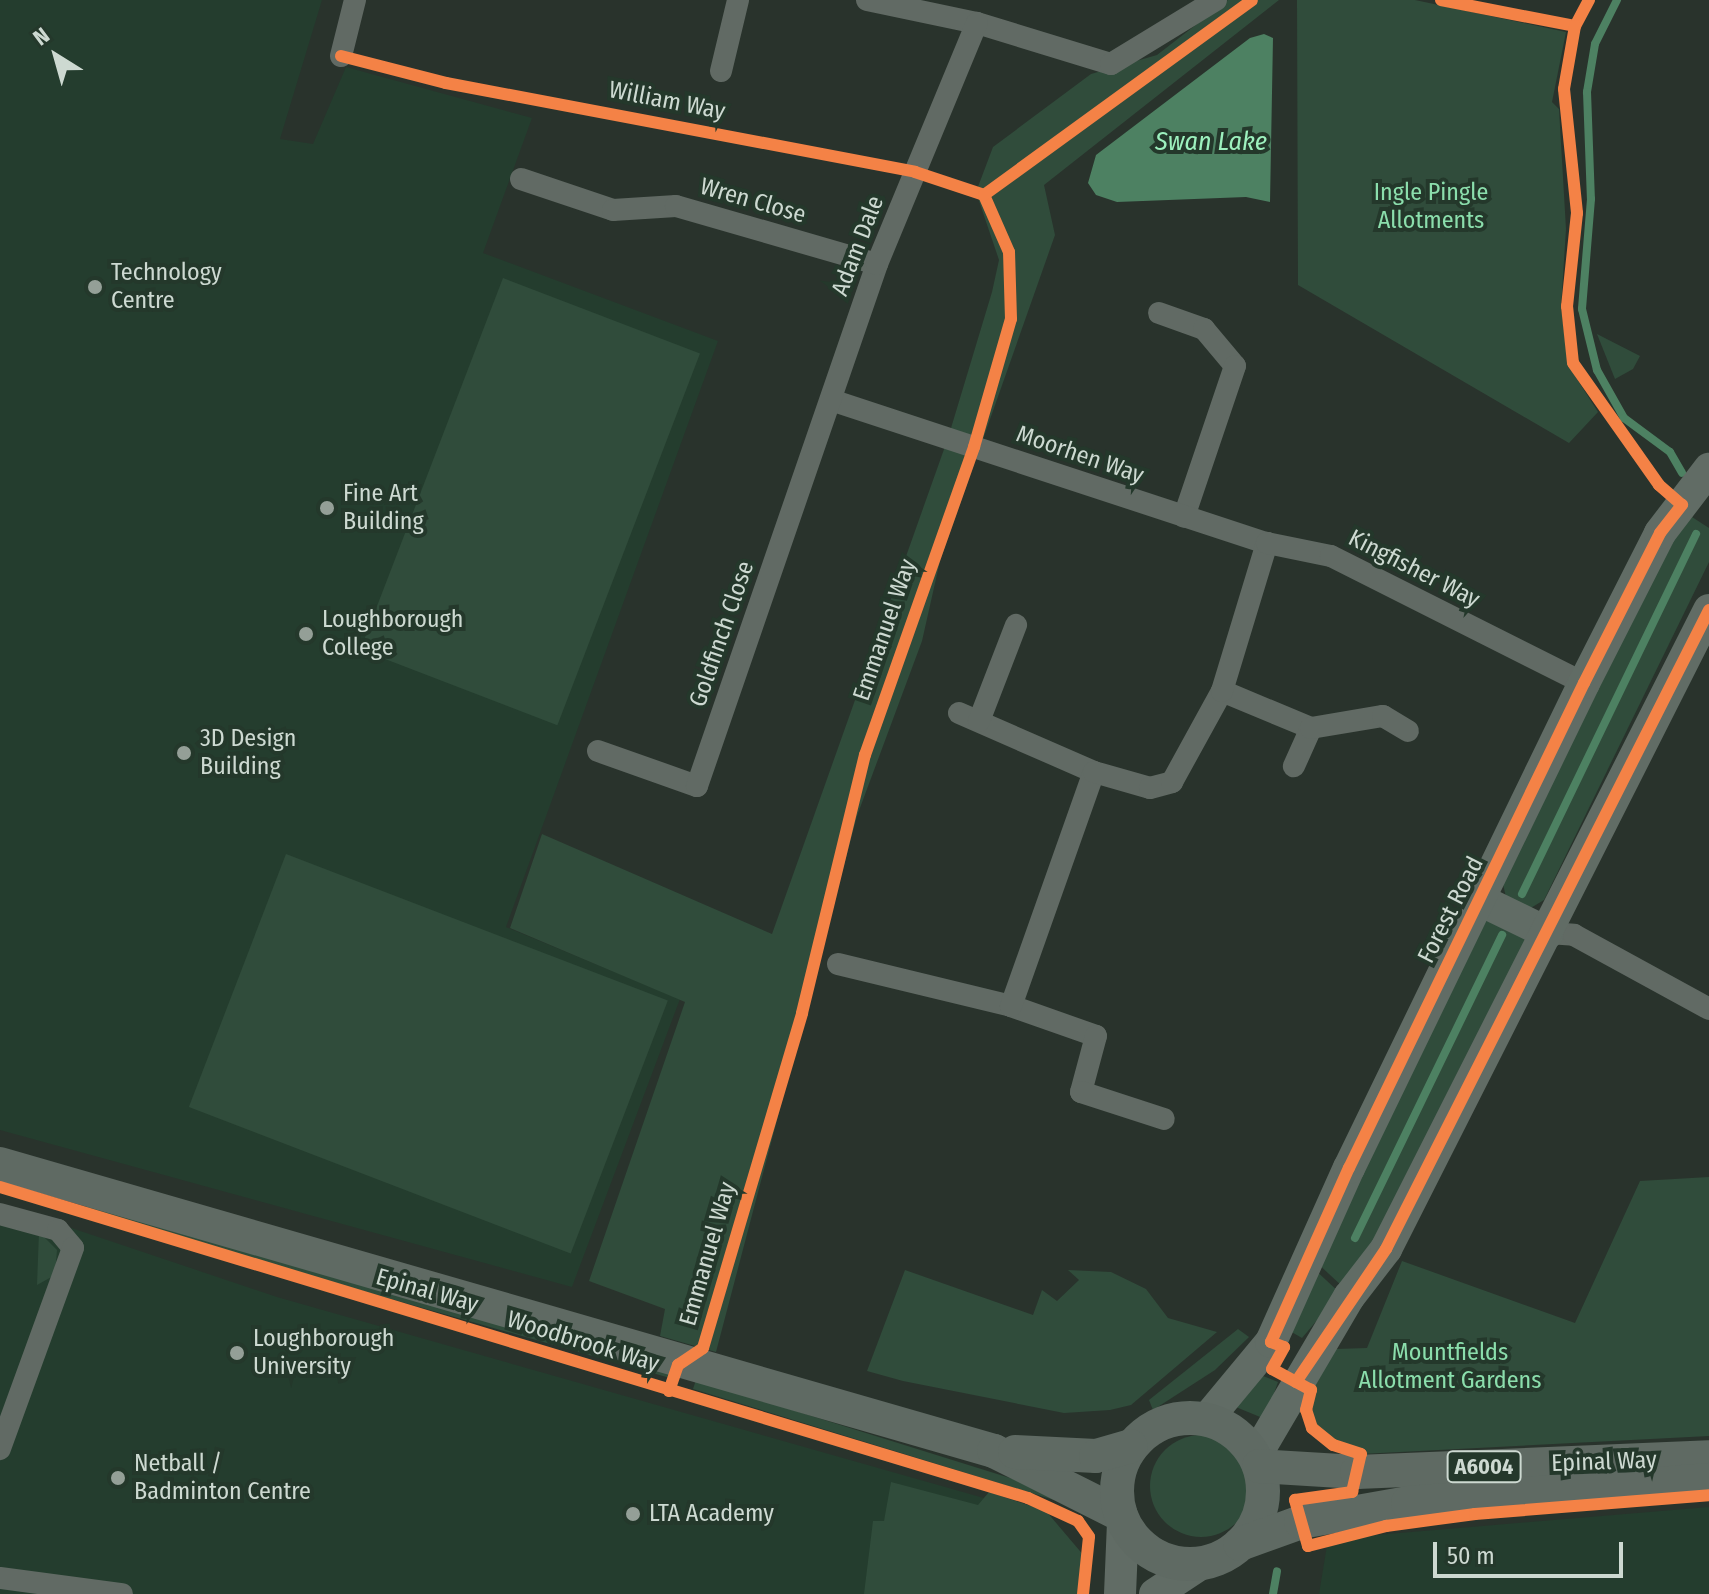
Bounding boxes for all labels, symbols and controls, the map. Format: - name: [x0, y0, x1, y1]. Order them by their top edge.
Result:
- north arrow: [16, 16, 96, 96]
- text: N: [28, 22, 55, 51]
- street label: William Way: [606, 76, 728, 126]
- water label: Swan Lake: [1155, 126, 1267, 158]
- street label: Wren Close: [697, 172, 809, 230]
- park label: Ingle Pingle Allotments: [1374, 179, 1488, 235]
- street label: Adam Dale: [826, 192, 890, 300]
- place label: Technology Centre: [111, 259, 222, 315]
- marker: Technology Centre: [86, 278, 104, 296]
- street label: Moorhen Way: [1013, 420, 1147, 490]
- place label: Fine Art Building: [343, 480, 424, 536]
- marker: Fine Art Building: [318, 499, 336, 517]
- street label: Kingfisher Way: [1344, 524, 1484, 614]
- street label: Emmanuel Way: [847, 555, 923, 705]
- street label: Goldfinch Close: [684, 557, 760, 711]
- place label: Loughborough College: [322, 606, 463, 662]
- marker: Loughborough College: [297, 625, 315, 643]
- place label: 3D Design Building: [200, 725, 296, 781]
- marker: 3D Design Building: [175, 744, 193, 762]
- street label: Forest Road: [1412, 852, 1490, 968]
- street label: Emmanuel Way: [674, 1179, 742, 1329]
- street label: Epinal Way: [372, 1263, 482, 1319]
- street label: Woodbrook Way: [503, 1305, 663, 1379]
- place label: Loughborough University: [253, 1325, 394, 1381]
- park label: Mountfields Allotment Gardens: [1359, 1339, 1541, 1395]
- marker: Loughborough University: [228, 1344, 246, 1362]
- street label: Epinal Way: [1551, 1446, 1657, 1478]
- road number: A6004: [1446, 1449, 1522, 1485]
- place label: Netball / Badminton Centre: [134, 1450, 311, 1506]
- marker: Netball / Badminton Centre: [109, 1469, 127, 1487]
- place label: LTA Academy: [649, 1500, 774, 1528]
- marker: LTA Academy: [624, 1505, 642, 1523]
- scale bar: [1437, 1526, 1627, 1576]
- text: 50 m: [1447, 1542, 1495, 1570]

